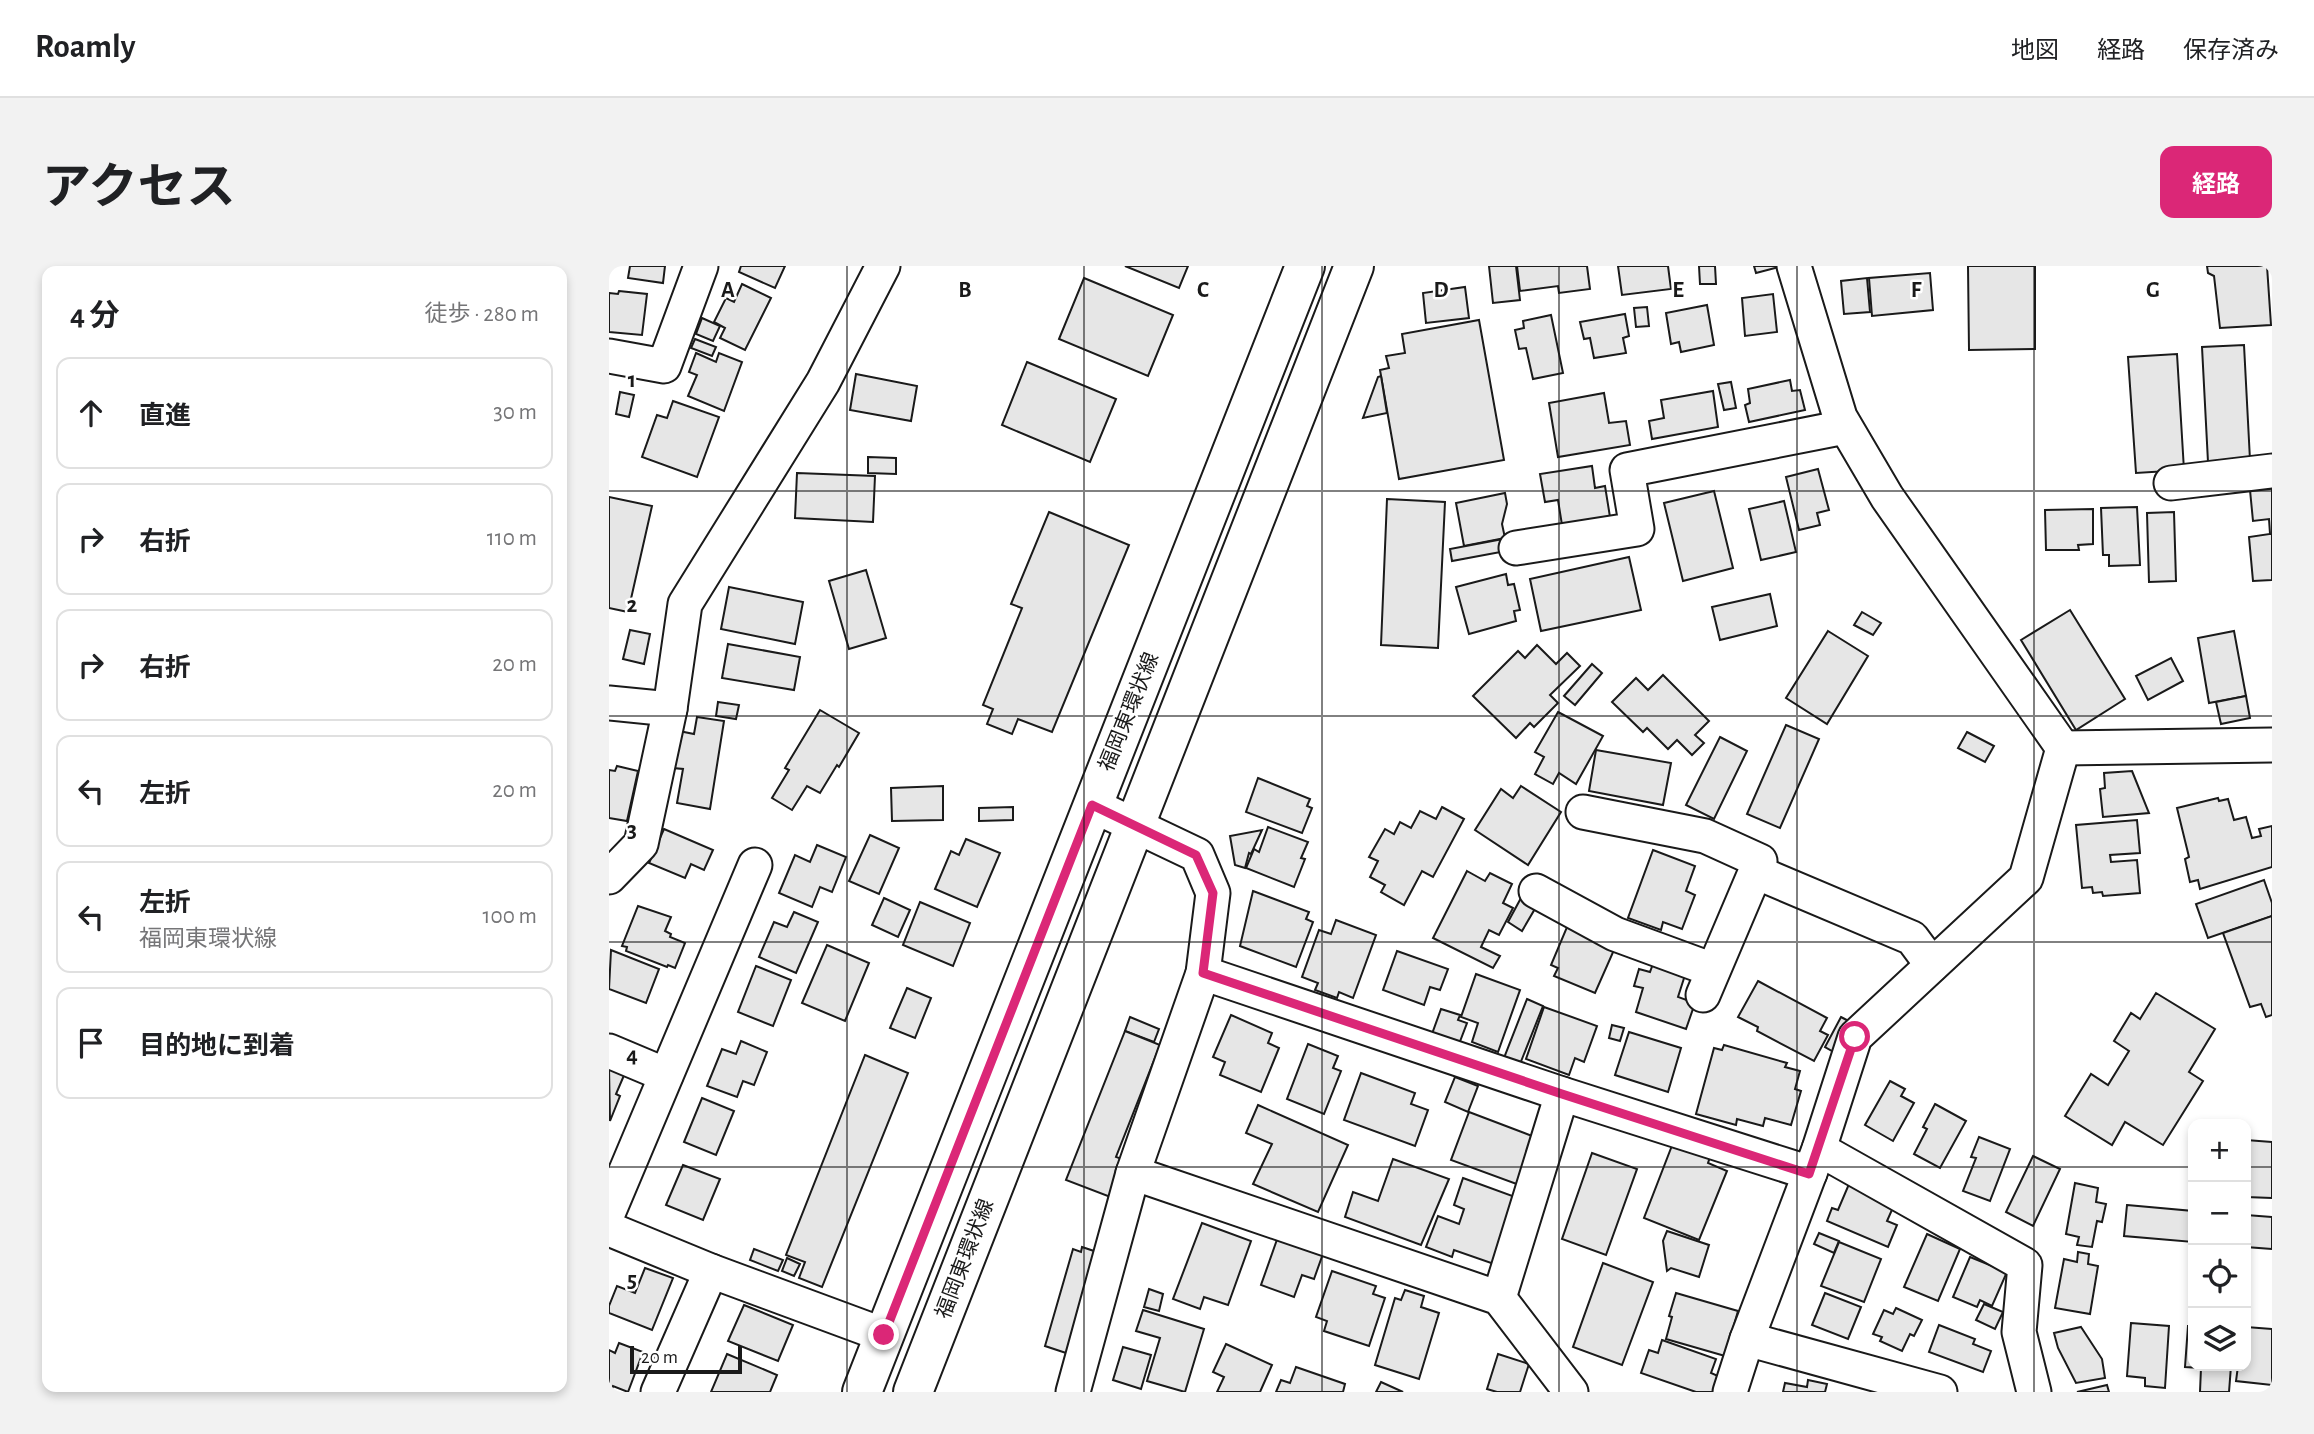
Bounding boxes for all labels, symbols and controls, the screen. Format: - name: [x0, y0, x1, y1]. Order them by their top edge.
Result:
- text: Roamly: [35, 31, 135, 64]
- text: 地図: [2011, 39, 2059, 63]
- text: 経路: [2097, 39, 2145, 63]
- text: 保存済み: [2183, 39, 2279, 63]
- button: 経路: [2160, 146, 2272, 218]
- text: アクセス: [42, 164, 236, 213]
- text: A: [721, 279, 735, 302]
- text: B: [958, 279, 972, 302]
- text: C: [1197, 279, 1209, 302]
- text: D: [1433, 279, 1449, 302]
- text: E: [1672, 279, 1684, 302]
- text: F: [1911, 279, 1922, 302]
- text: G: [2146, 279, 2160, 302]
- text: 4 分: [70, 301, 120, 331]
- text: 徒歩 · 280 m: [424, 303, 539, 326]
- text: 1: [628, 369, 636, 392]
- icon: ahead: [72, 394, 110, 432]
- text: 30 m: [493, 401, 537, 424]
- text: 直進: [139, 403, 191, 429]
- icon: right: [72, 520, 110, 558]
- text: 110 m: [487, 527, 537, 550]
- text: 右折: [139, 529, 191, 555]
- text: 2: [627, 594, 638, 617]
- icon: right: [72, 646, 110, 684]
- street label: 福岡東環状線: [1095, 649, 1162, 774]
- text: 20 m: [492, 653, 537, 676]
- text: 右折: [139, 655, 191, 681]
- icon: left: [72, 772, 110, 810]
- text: 20 m: [492, 779, 537, 802]
- text: 左折: [139, 781, 191, 807]
- text: 3: [627, 819, 637, 842]
- text: 左折: [139, 890, 191, 916]
- icon: left: [72, 898, 110, 936]
- text: 100 m: [483, 905, 537, 928]
- text: 福岡東環状線: [139, 928, 277, 951]
- route start: [1839, 1021, 1870, 1052]
- icon: arrive: [72, 1024, 110, 1062]
- text: 目的地に到着: [139, 1033, 295, 1059]
- text: 4: [626, 1044, 638, 1067]
- map controls: [2188, 1119, 2251, 1371]
- button: +: [2188, 1119, 2251, 1182]
- button: −: [2188, 1182, 2251, 1245]
- street label: 福岡東環状線: [932, 1196, 997, 1322]
- button: locate: [2188, 1245, 2251, 1308]
- text: 5: [627, 1269, 637, 1292]
- button: layers: [2188, 1308, 2251, 1371]
- route end: [868, 1319, 899, 1350]
- scale bar: [630, 1343, 742, 1375]
- text: 20 m: [641, 1348, 678, 1367]

